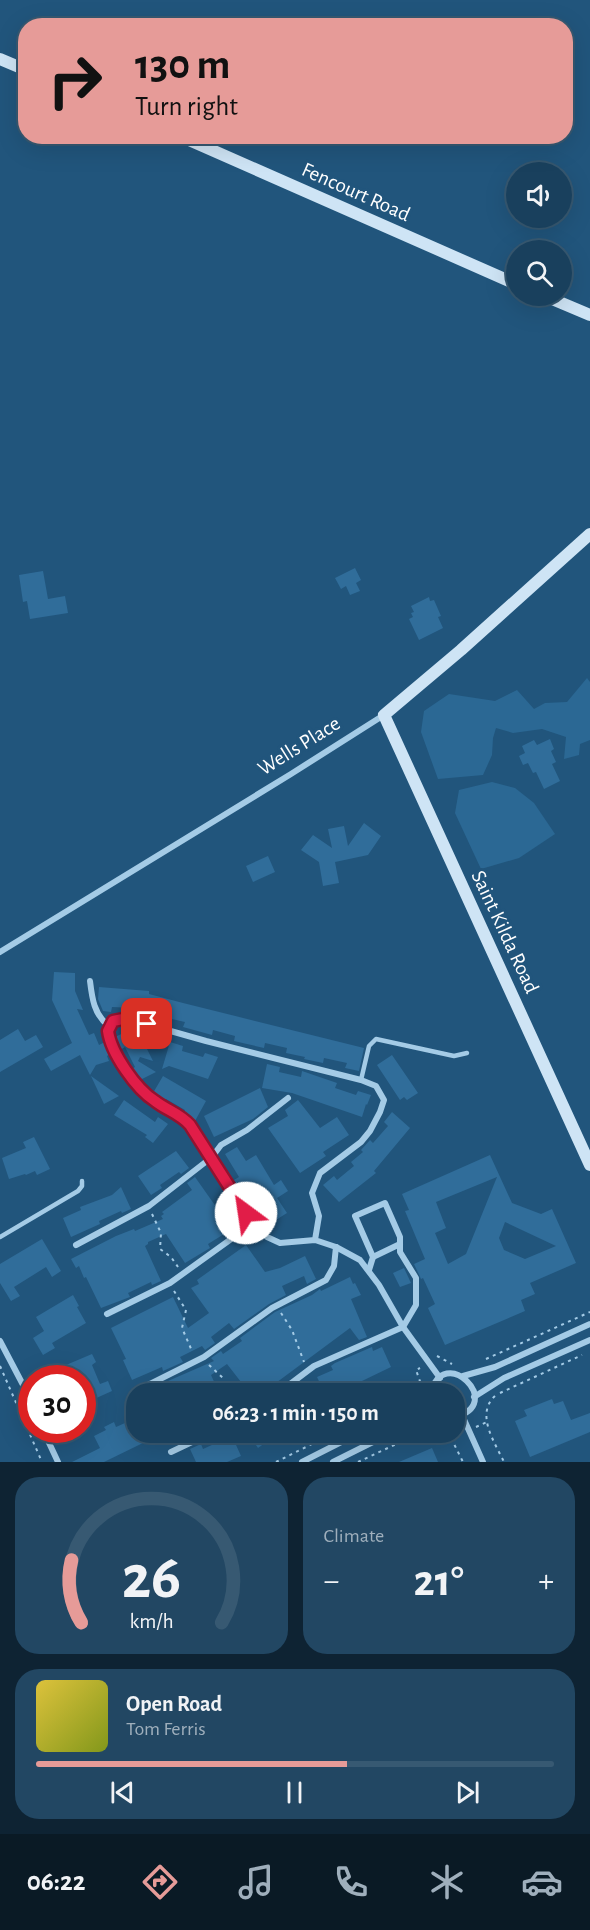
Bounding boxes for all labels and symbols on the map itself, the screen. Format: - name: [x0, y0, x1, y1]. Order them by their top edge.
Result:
- street label: Fencourt Road: [299, 159, 414, 225]
- street label: Wells Place: [254, 713, 344, 779]
- street label: Saint Kilda Road: [467, 867, 543, 997]
- pin: [121, 998, 172, 1049]
- position arrow: [214, 1181, 278, 1245]
- speed limit sign: 30: [18, 1365, 96, 1443]

